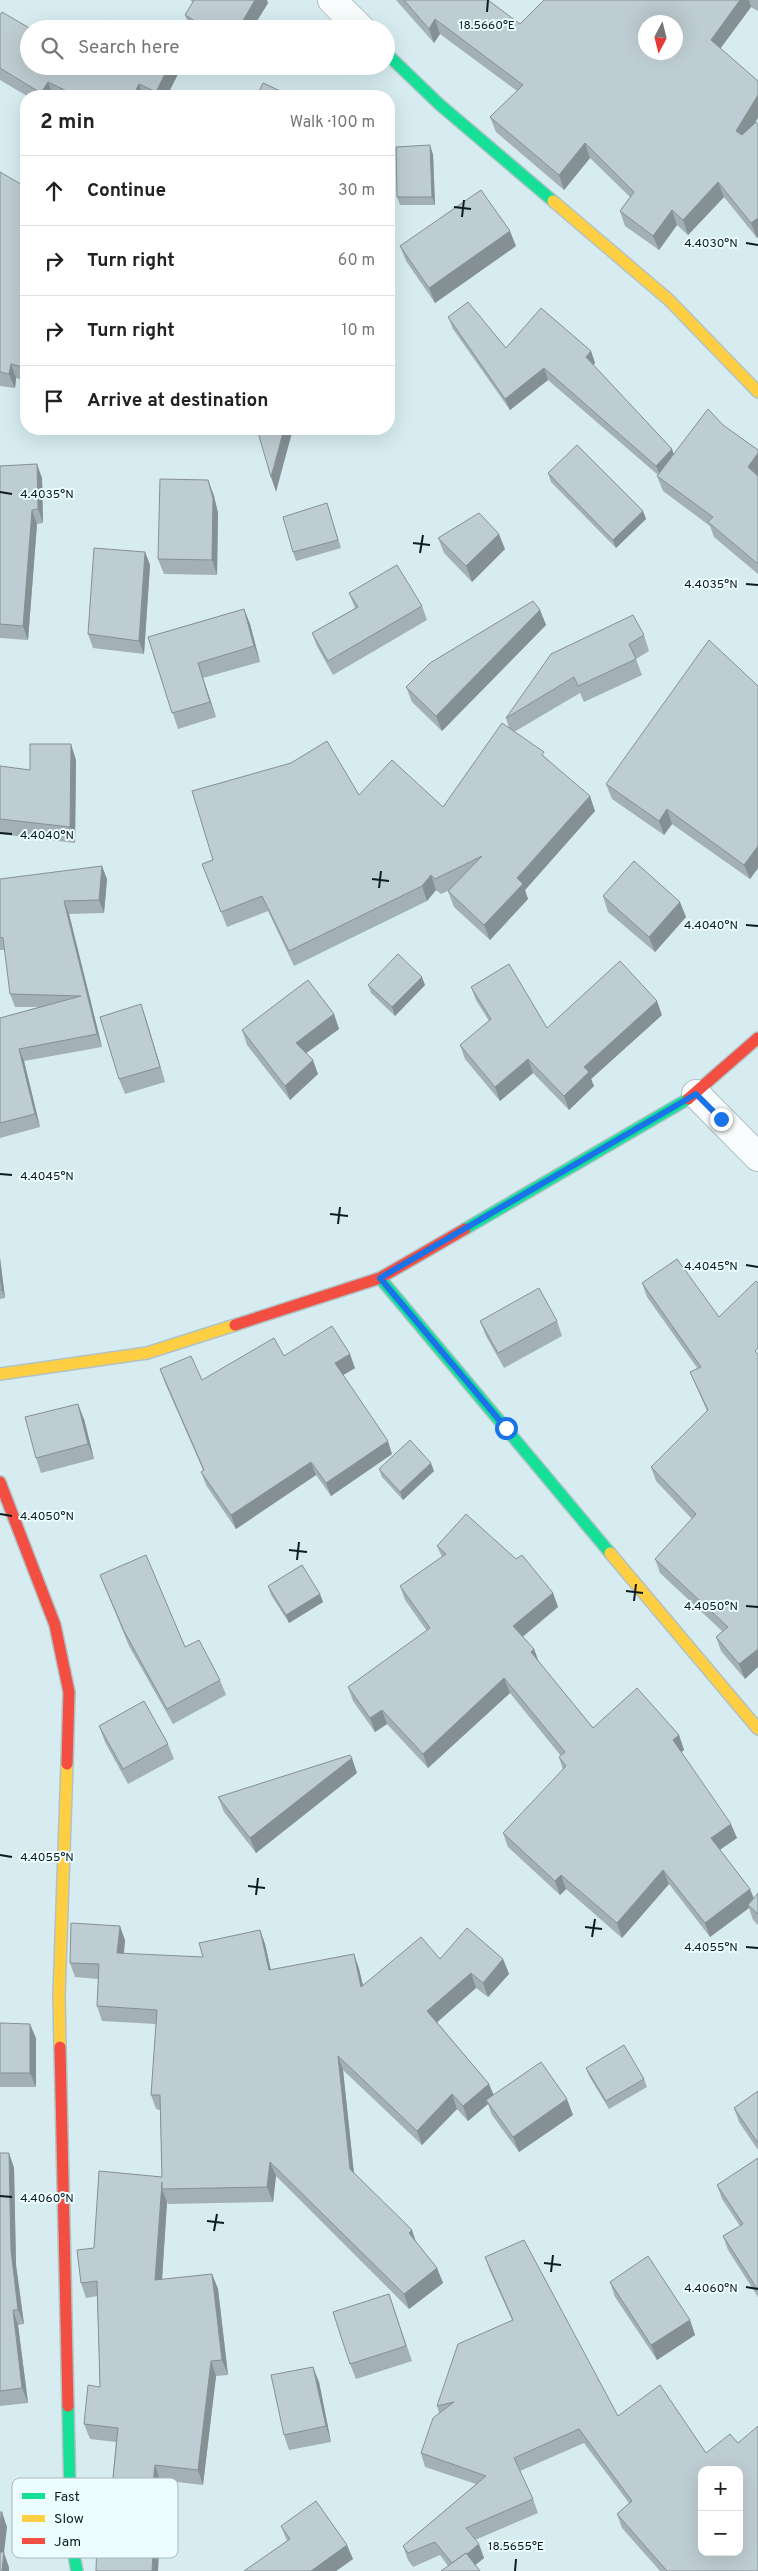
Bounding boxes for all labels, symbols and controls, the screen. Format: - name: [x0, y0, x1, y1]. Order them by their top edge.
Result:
- north arrow: [638, 15, 683, 60]
- text: 18.5660°E: [459, 18, 515, 34]
- search box: [20, 20, 395, 75]
- icon: search: [38, 34, 66, 62]
- text: Search here: [78, 36, 180, 60]
- text: 2 min: [40, 109, 95, 136]
- text: Walk · 100 m: [290, 113, 375, 133]
- icon: ahead: [40, 177, 68, 205]
- text: Continue: [87, 179, 166, 203]
- text: 30 m: [338, 181, 375, 201]
- text: 4.4030°N: [684, 236, 738, 252]
- icon: right: [40, 247, 68, 275]
- text: Turn right: [87, 249, 175, 273]
- text: 60 m: [338, 251, 375, 271]
- icon: right: [40, 317, 68, 345]
- text: Turn right: [87, 319, 175, 343]
- text: 10 m: [341, 321, 375, 341]
- icon: arrive: [40, 387, 68, 415]
- text: Arrive at destination: [87, 389, 268, 413]
- text: 4.4035°N: [20, 487, 74, 503]
- text: 4.4035°N: [684, 577, 738, 593]
- text: 4.4040°N: [20, 828, 74, 844]
- text: 4.4040°N: [684, 918, 738, 934]
- route end: [710, 1108, 733, 1131]
- text: 4.4045°N: [20, 1169, 74, 1185]
- text: 4.4045°N: [684, 1259, 738, 1275]
- route start: [495, 1417, 518, 1440]
- text: 4.4050°N: [20, 1509, 74, 1525]
- text: 4.4050°N: [684, 1599, 738, 1615]
- text: 4.4055°N: [20, 1850, 74, 1866]
- text: 4.4055°N: [684, 1940, 738, 1956]
- text: 4.4060°N: [20, 2191, 74, 2207]
- text: 4.4060°N: [684, 2281, 738, 2297]
- map controls: [698, 2466, 743, 2556]
- button: +: [698, 2466, 743, 2511]
- legend: [12, 2478, 178, 2558]
- text: Fast: [54, 2489, 80, 2506]
- text: Slow: [54, 2511, 84, 2528]
- button: −: [698, 2511, 743, 2556]
- text: Jam: [54, 2534, 81, 2551]
- text: 18.5655°E: [488, 2539, 544, 2555]

